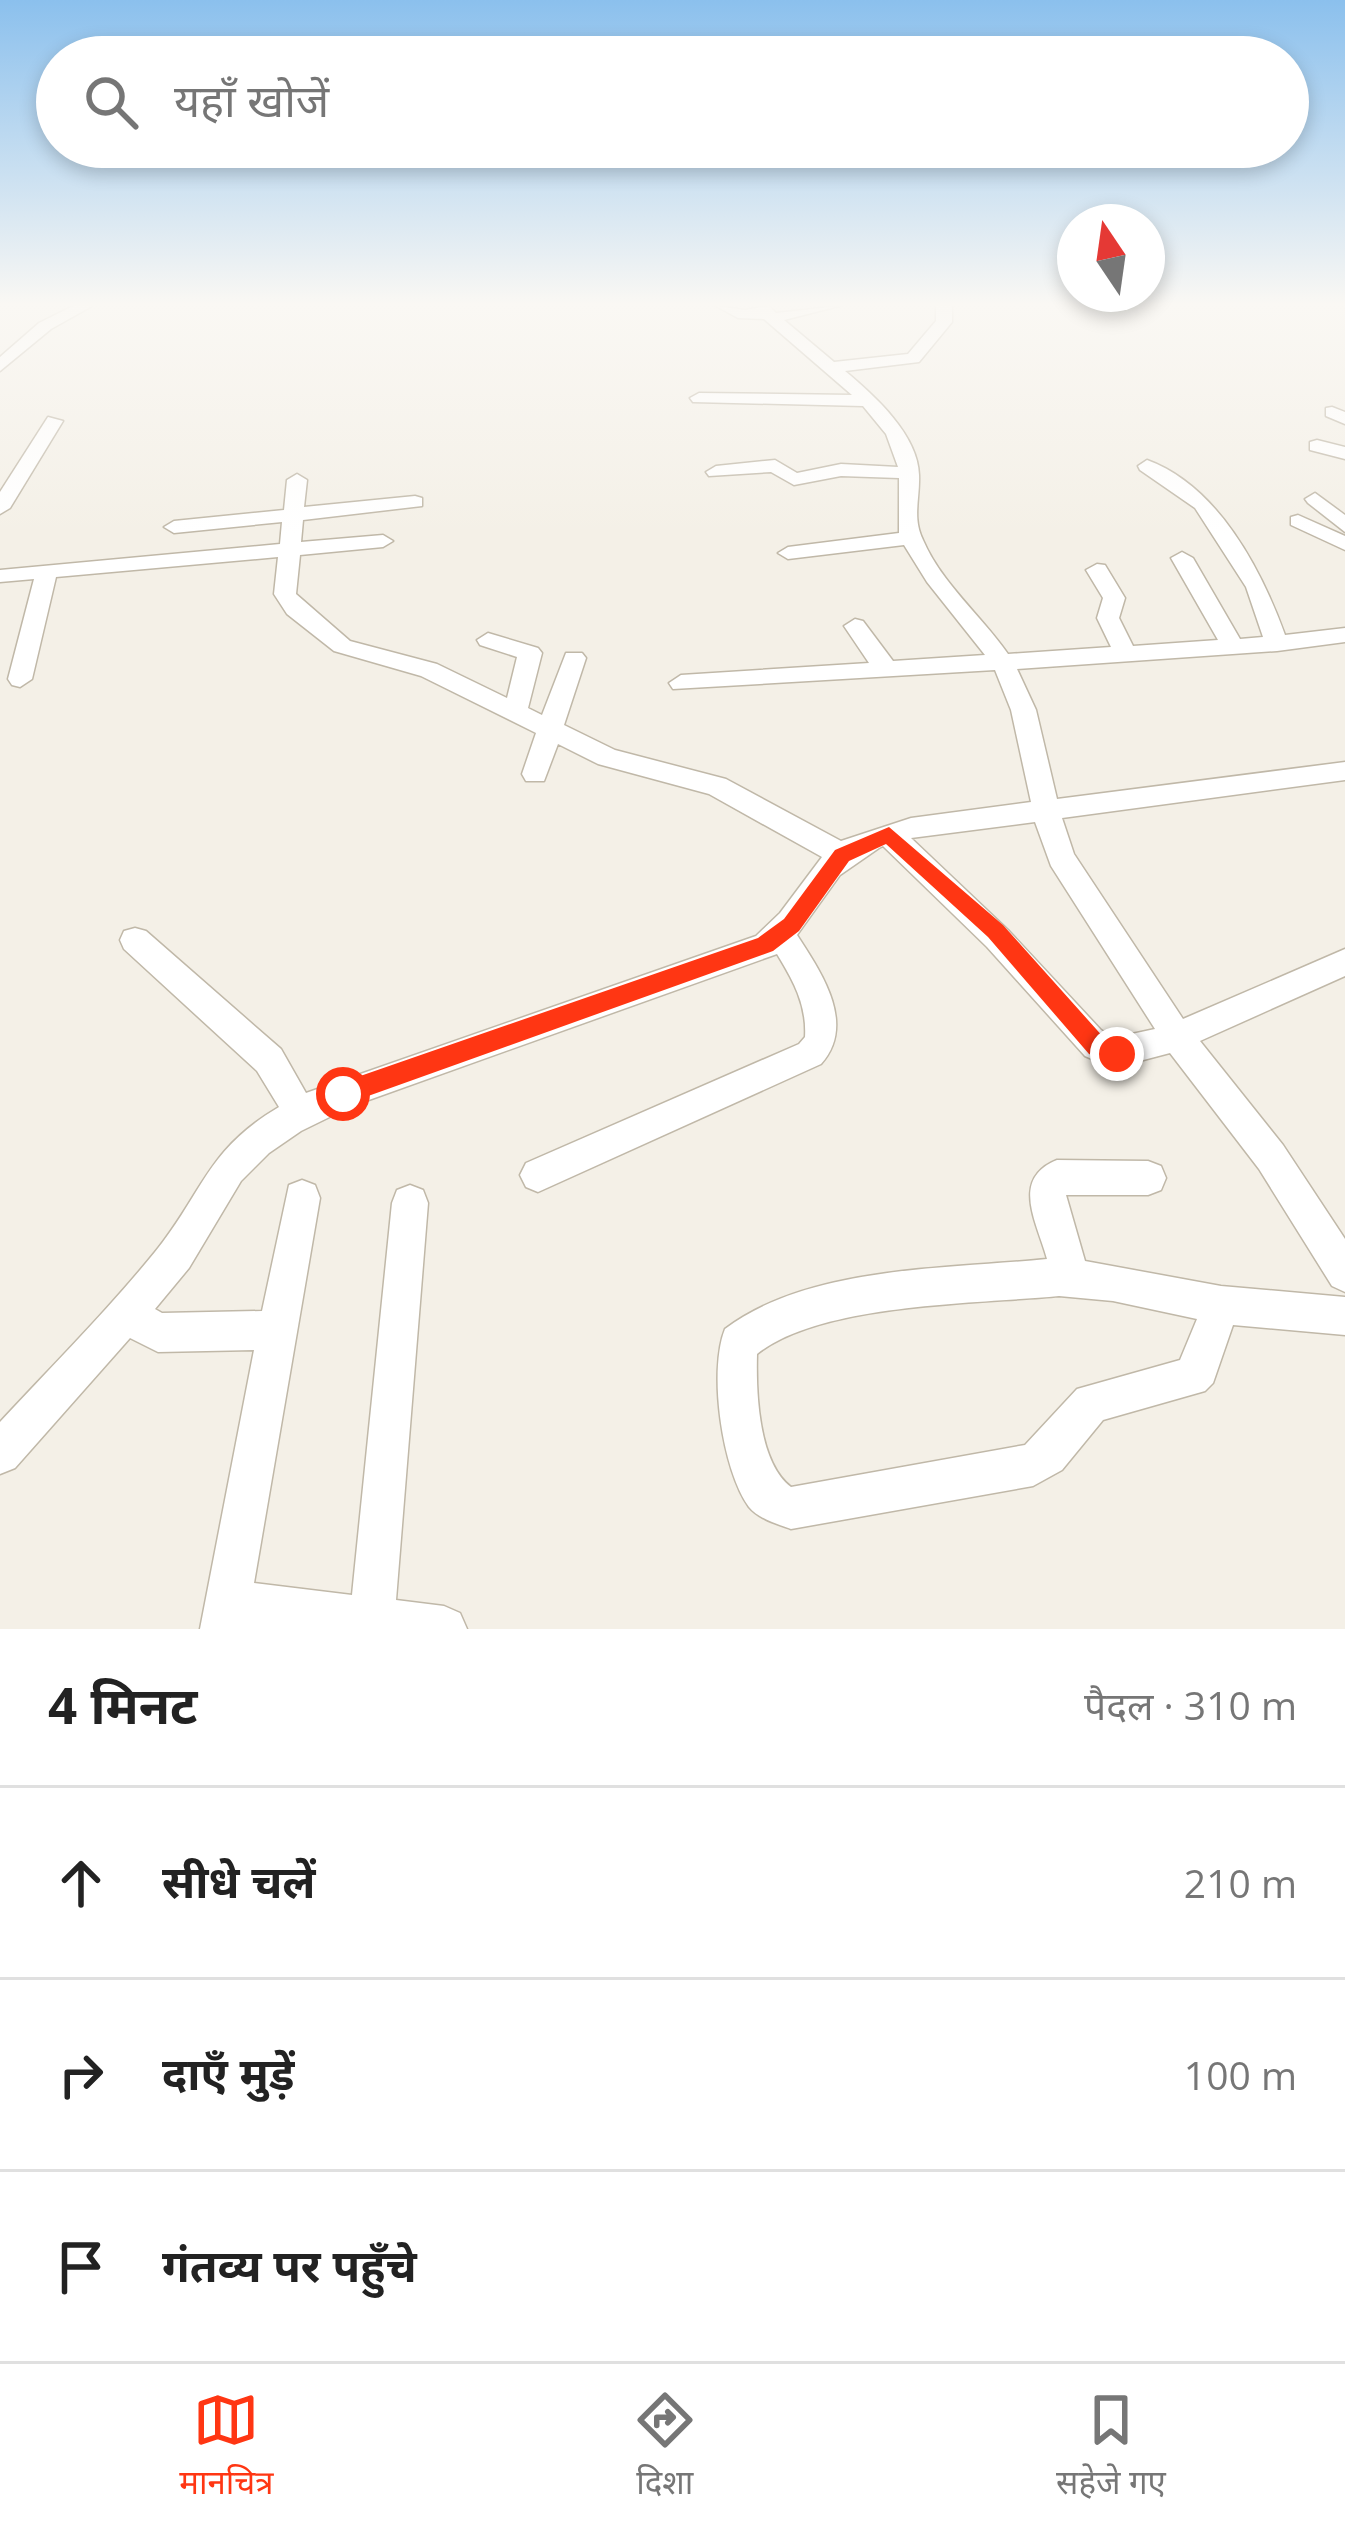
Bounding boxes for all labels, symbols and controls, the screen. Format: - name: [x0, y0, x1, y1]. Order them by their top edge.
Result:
- search box: [36, 36, 1309, 168]
- icon: search: [78, 69, 144, 135]
- text: यहाँ खोजें: [174, 69, 329, 130]
- north arrow: [1057, 204, 1165, 312]
- route end: [1090, 1027, 1144, 1081]
- route start: [316, 1067, 370, 1121]
- text: 4 मिनट: [48, 1669, 197, 1739]
- text: पैदल · 310 m: [1084, 1678, 1297, 1731]
- icon: ahead: [48, 1850, 114, 1916]
- text: सीधे चलें: [162, 1850, 316, 1911]
- text: 210 m: [1184, 1856, 1297, 1909]
- icon: right: [48, 2042, 114, 2108]
- text: दाएँ मुड़ें: [162, 2042, 295, 2103]
- text: 100 m: [1184, 2048, 1297, 2101]
- icon: arrive: [48, 2234, 114, 2300]
- text: गंतव्य पर पहुँचे: [162, 2234, 417, 2295]
- tab: मानचित्र: [179, 2387, 273, 2507]
- tab: दिशा: [632, 2387, 698, 2507]
- tab: सहेजे गए: [1056, 2387, 1166, 2507]

